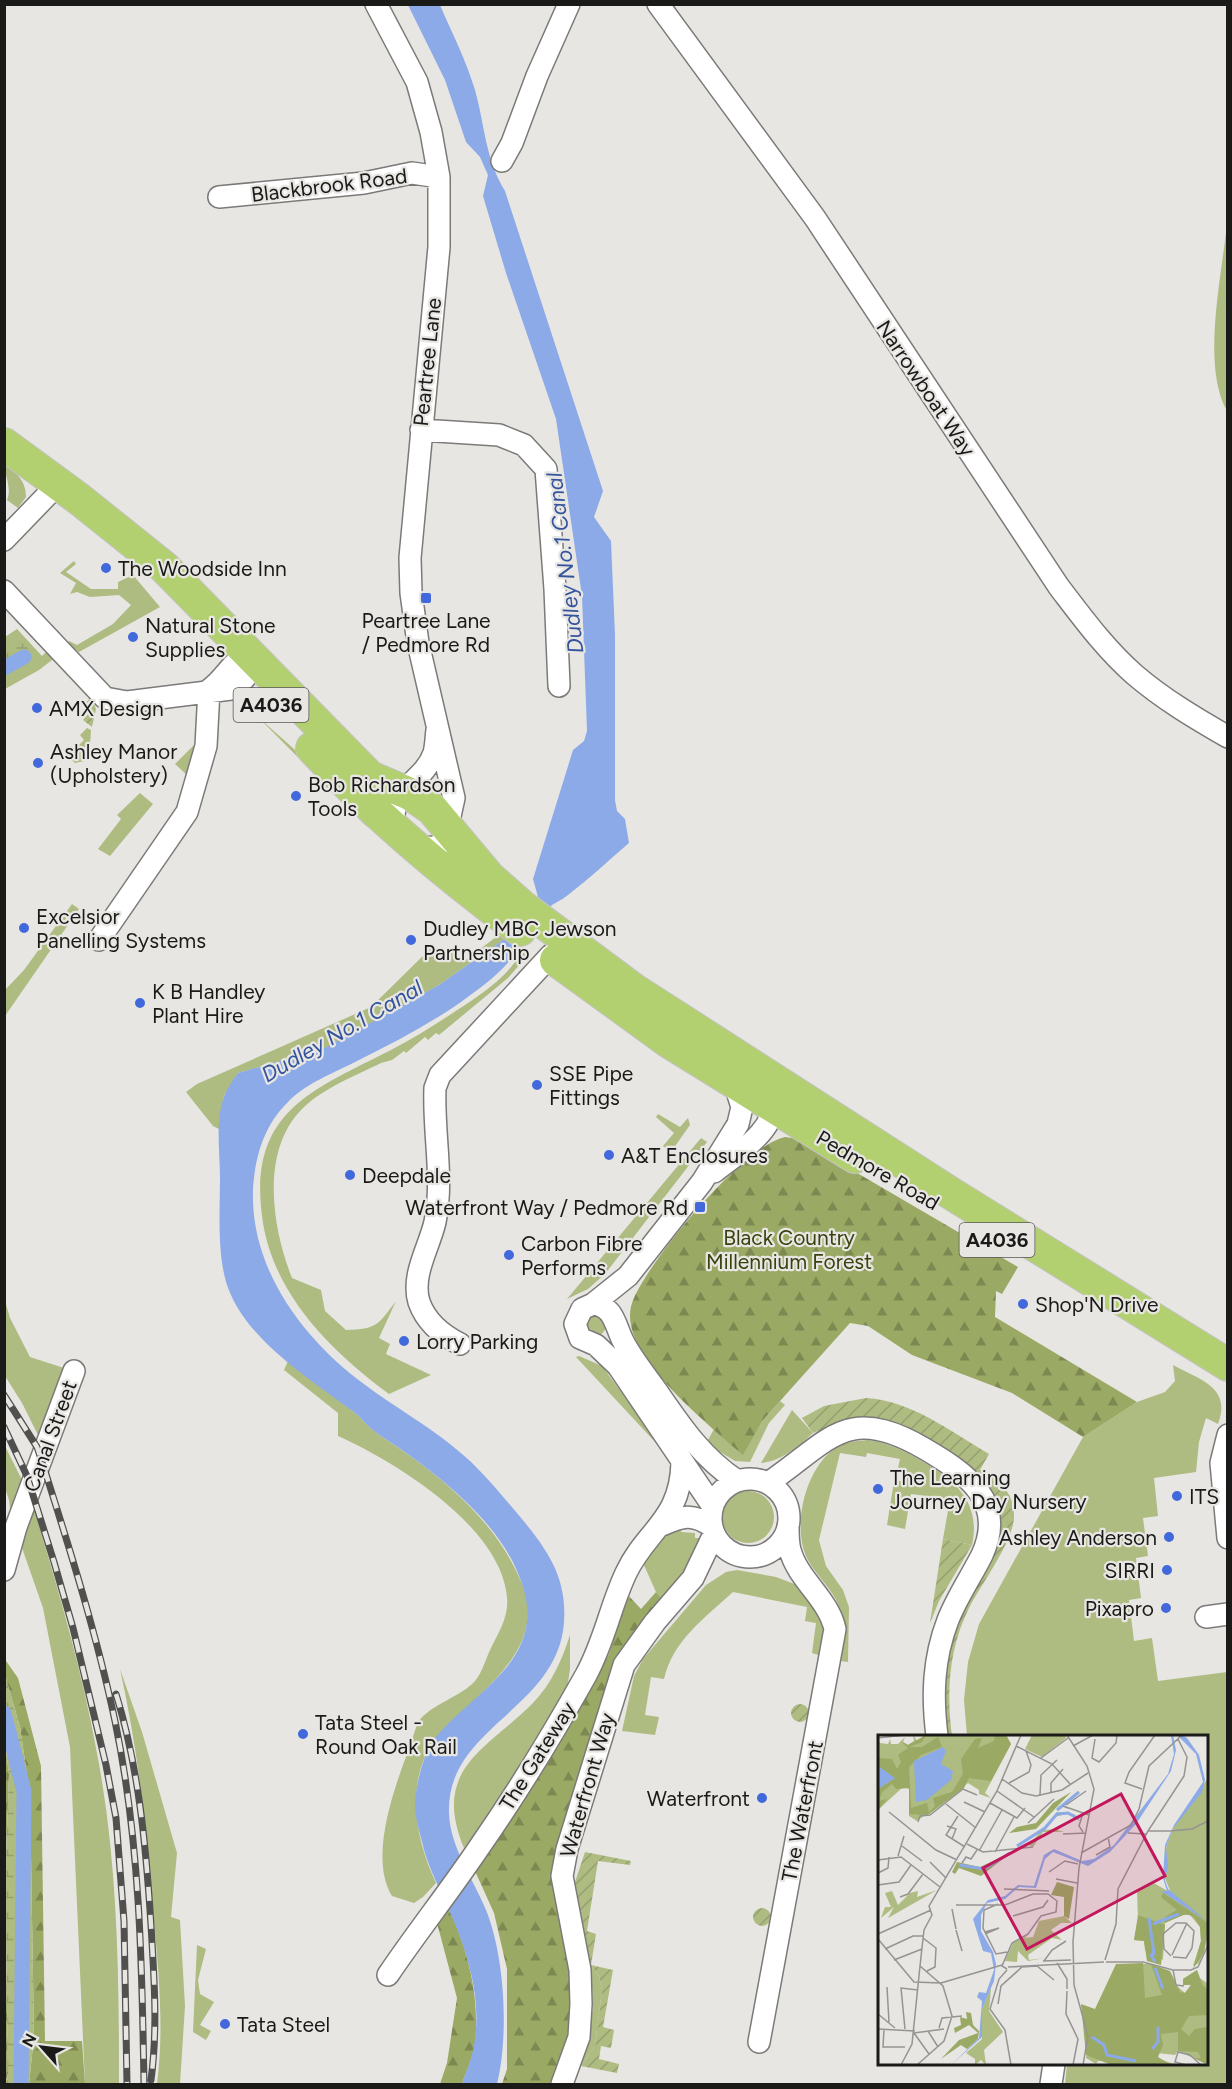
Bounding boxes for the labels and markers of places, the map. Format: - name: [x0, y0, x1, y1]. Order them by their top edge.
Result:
- place label: The Woodside Inn: [118, 556, 287, 581]
- marker: The Woodside Inn: [99, 561, 113, 575]
- marker: Peartree Lane / Pedmore Rd: [419, 591, 433, 605]
- place label: Peartree Lane / Pedmore Rd: [361, 608, 491, 657]
- place label: Natural Stone Supplies: [145, 613, 275, 662]
- marker: Natural Stone Supplies: [126, 630, 140, 644]
- place label: AMX Design: [49, 696, 164, 721]
- marker: AMX Design: [30, 701, 44, 715]
- place label: Ashley Manor (Upholstery): [50, 739, 177, 788]
- marker: Ashley Manor (Upholstery): [31, 756, 45, 770]
- place label: Bob Richardson Tools: [308, 772, 455, 821]
- marker: Bob Richardson Tools: [289, 789, 303, 803]
- place label: Excelsior Panelling Systems: [36, 904, 206, 953]
- place label: Dudley MBC Jewson Partnership: [423, 916, 617, 965]
- marker: Excelsior Panelling Systems: [17, 921, 31, 935]
- marker: Dudley MBC Jewson Partnership: [404, 933, 418, 947]
- place label: K B Handley Plant Hire: [152, 979, 265, 1028]
- marker: K B Handley Plant Hire: [133, 996, 147, 1010]
- place label: SSE Pipe Fittings: [549, 1061, 633, 1110]
- marker: SSE Pipe Fittings: [530, 1078, 544, 1092]
- place label: A&T Enclosures: [621, 1143, 768, 1168]
- marker: A&T Enclosures: [602, 1148, 616, 1162]
- place label: Deepdale: [362, 1163, 451, 1188]
- marker: Deepdale: [343, 1168, 357, 1182]
- place label: Waterfront Way / Pedmore Rd: [405, 1195, 688, 1220]
- marker: Waterfront Way / Pedmore Rd: [693, 1200, 707, 1214]
- place label: Carbon Fibre Performs: [521, 1231, 643, 1280]
- marker: Carbon Fibre Performs: [502, 1248, 516, 1262]
- place label: Shop'N Drive: [1035, 1292, 1158, 1317]
- marker: Shop'N Drive: [1016, 1297, 1030, 1311]
- place label: Lorry Parking: [416, 1329, 538, 1354]
- marker: Lorry Parking: [397, 1334, 411, 1348]
- place label: The Learning Journey Day Nursery: [890, 1465, 1087, 1514]
- marker: The Learning Journey Day Nursery: [871, 1482, 885, 1496]
- place label: ITS: [1189, 1484, 1219, 1509]
- marker: ITS: [1170, 1489, 1184, 1503]
- place label: Ashley Anderson: [999, 1525, 1157, 1550]
- marker: Ashley Anderson: [1162, 1530, 1176, 1544]
- place label: SIRRI: [1104, 1558, 1155, 1583]
- marker: SIRRI: [1160, 1563, 1174, 1577]
- place label: Pixapro: [1085, 1596, 1154, 1621]
- marker: Pixapro: [1159, 1601, 1173, 1615]
- place label: Tata Steel - Round Oak Rail: [315, 1710, 457, 1759]
- marker: Tata Steel - Round Oak Rail: [296, 1727, 310, 1741]
- place label: Waterfront: [647, 1786, 750, 1811]
- marker: Waterfront: [755, 1791, 769, 1805]
- place label: Tata Steel: [237, 2012, 330, 2037]
- marker: Tata Steel: [218, 2017, 232, 2031]

